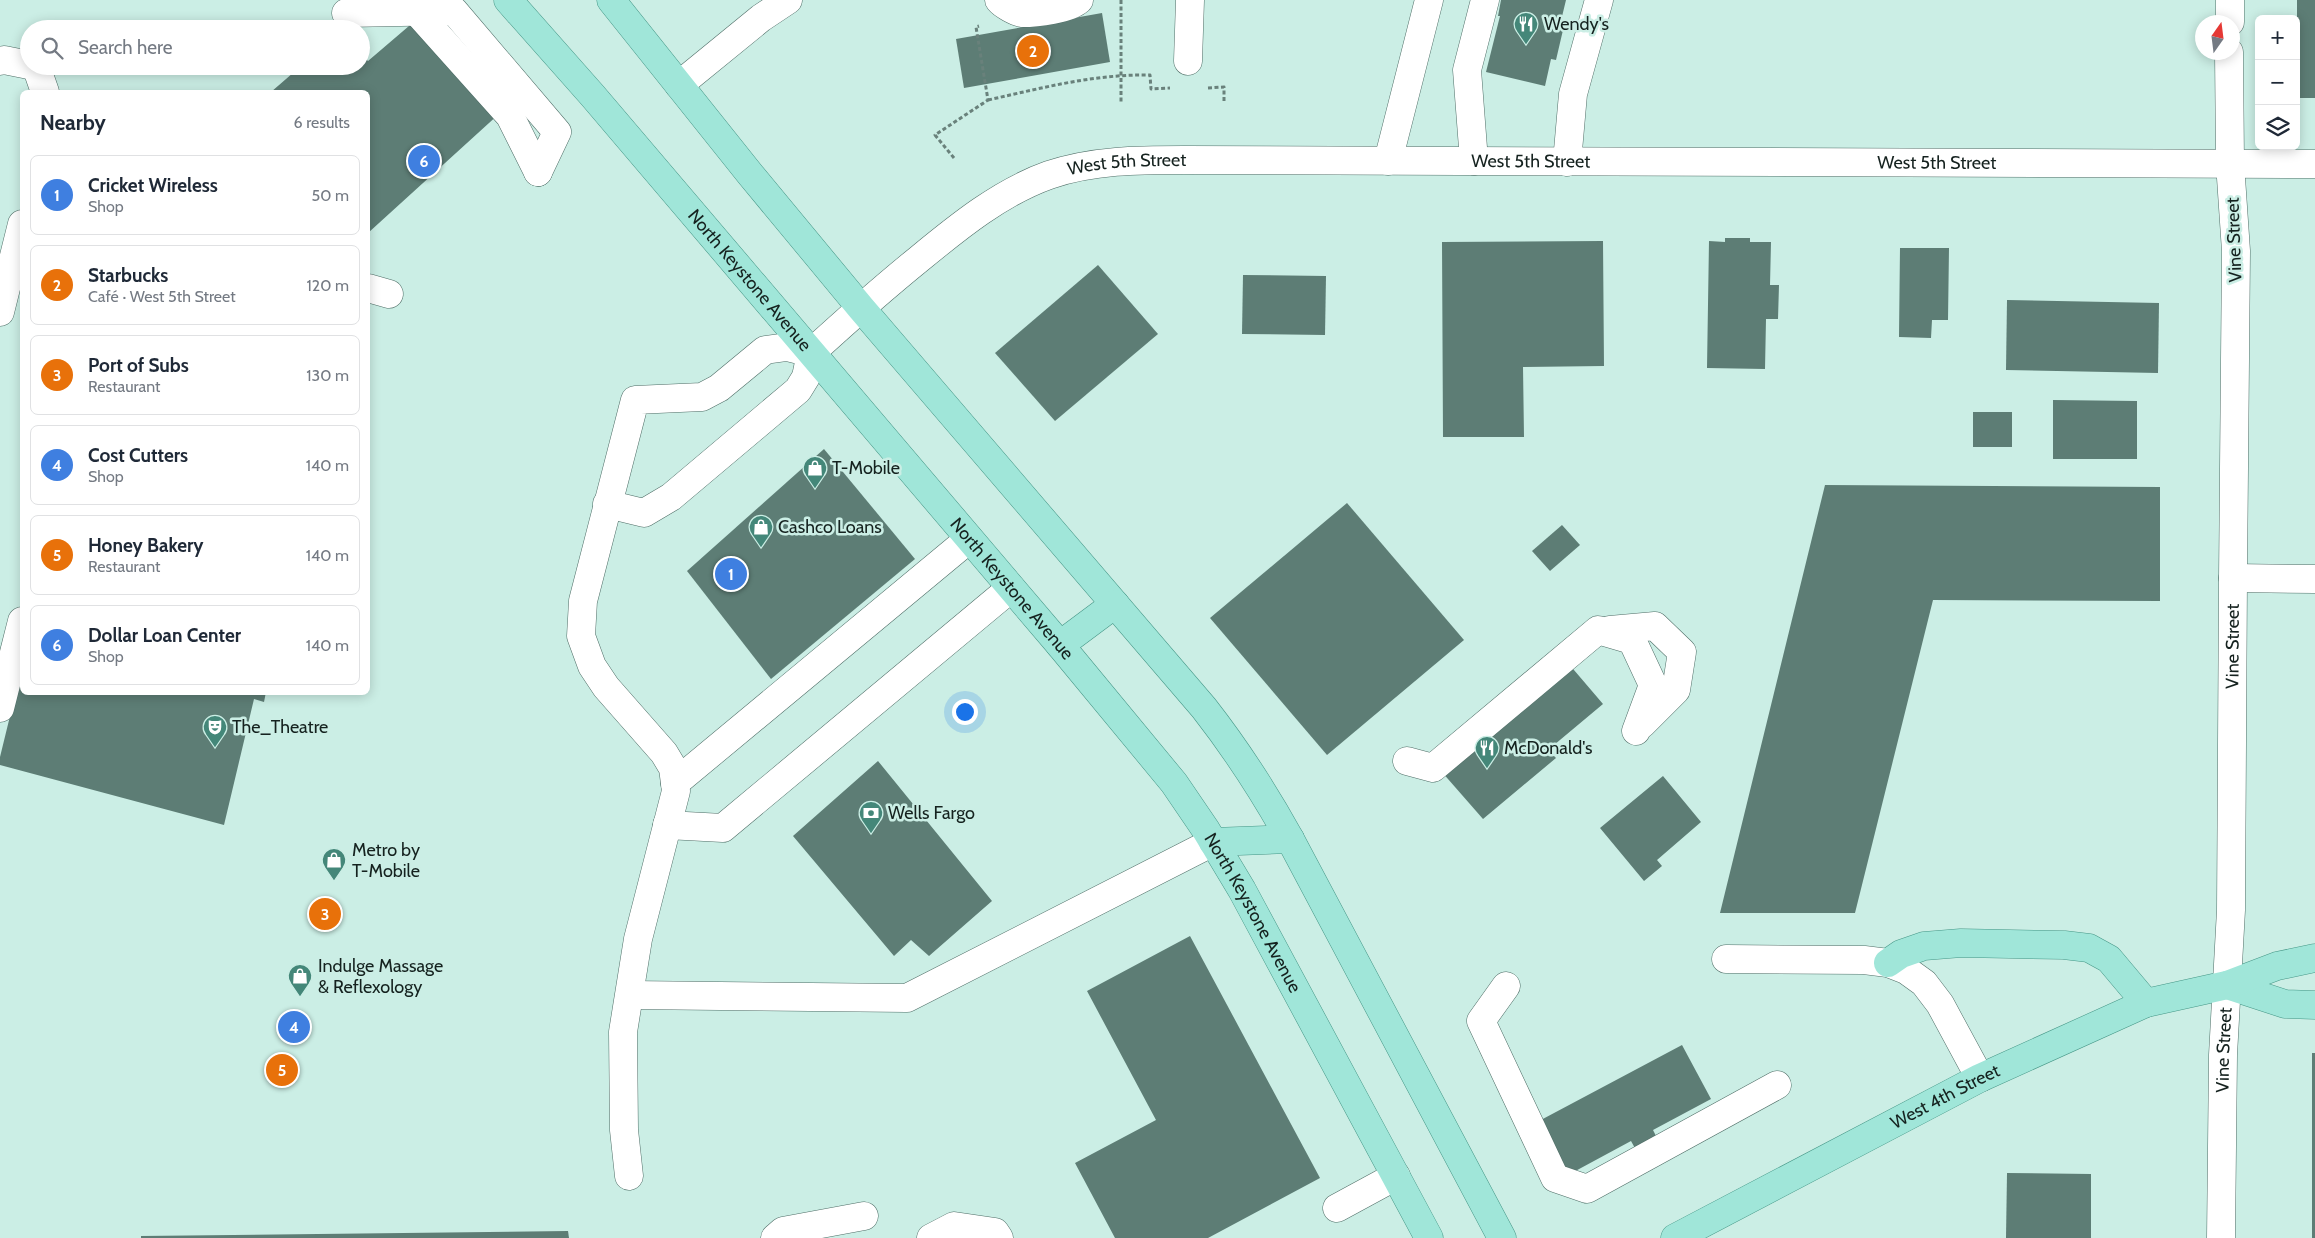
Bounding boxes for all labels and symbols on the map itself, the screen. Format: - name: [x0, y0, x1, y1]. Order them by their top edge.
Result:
- restaurant icon: Wendy's: [1513, 11, 1539, 45]
- place label: Wendy's: [1544, 13, 1609, 35]
- north arrow: [2195, 15, 2240, 60]
- pin: 2: [1017, 32, 1049, 70]
- pin: 6: [408, 142, 440, 180]
- street label: West 5th Street: [1066, 149, 1186, 180]
- street label: West 5th Street: [1471, 150, 1590, 172]
- street label: West 5th Street: [1877, 151, 1996, 174]
- street label: Vine Street: [2222, 197, 2246, 283]
- street label: North Keystone Avenue: [683, 205, 816, 356]
- shop icon: T-Mobile: [802, 455, 828, 489]
- place label: T-Mobile: [832, 457, 900, 479]
- street label: North Keystone Avenue: [946, 513, 1079, 664]
- shop icon: Cashco Loans: [748, 514, 774, 548]
- place label: Cashco Loans: [778, 516, 882, 538]
- pin: 1: [715, 555, 747, 593]
- street label: Vine Street: [2221, 604, 2244, 689]
- your location: [952, 699, 978, 725]
- theatre icon: The_Theatre: [202, 714, 228, 748]
- place label: The_Theatre: [232, 716, 328, 738]
- restaurant icon: McDonald's: [1474, 735, 1500, 769]
- place label: McDonald's: [1504, 737, 1592, 759]
- bank icon: Wells Fargo: [858, 800, 884, 834]
- place label: Wells Fargo: [888, 802, 975, 824]
- street label: North Keystone Avenue: [1199, 829, 1306, 996]
- place label: Metro by T-Mobile: [352, 839, 420, 882]
- shop icon: Metro by T-Mobile: [321, 847, 347, 881]
- pin: 3: [309, 895, 341, 933]
- place label: Indulge Massage & Reflexology: [318, 955, 443, 998]
- shop icon: Indulge Massage & Reflexology: [287, 963, 313, 997]
- street label: Vine Street: [2212, 1007, 2237, 1093]
- pin: 4: [278, 1008, 310, 1046]
- pin: 5: [266, 1051, 298, 1089]
- street label: West 4th Street: [1887, 1060, 2003, 1134]

